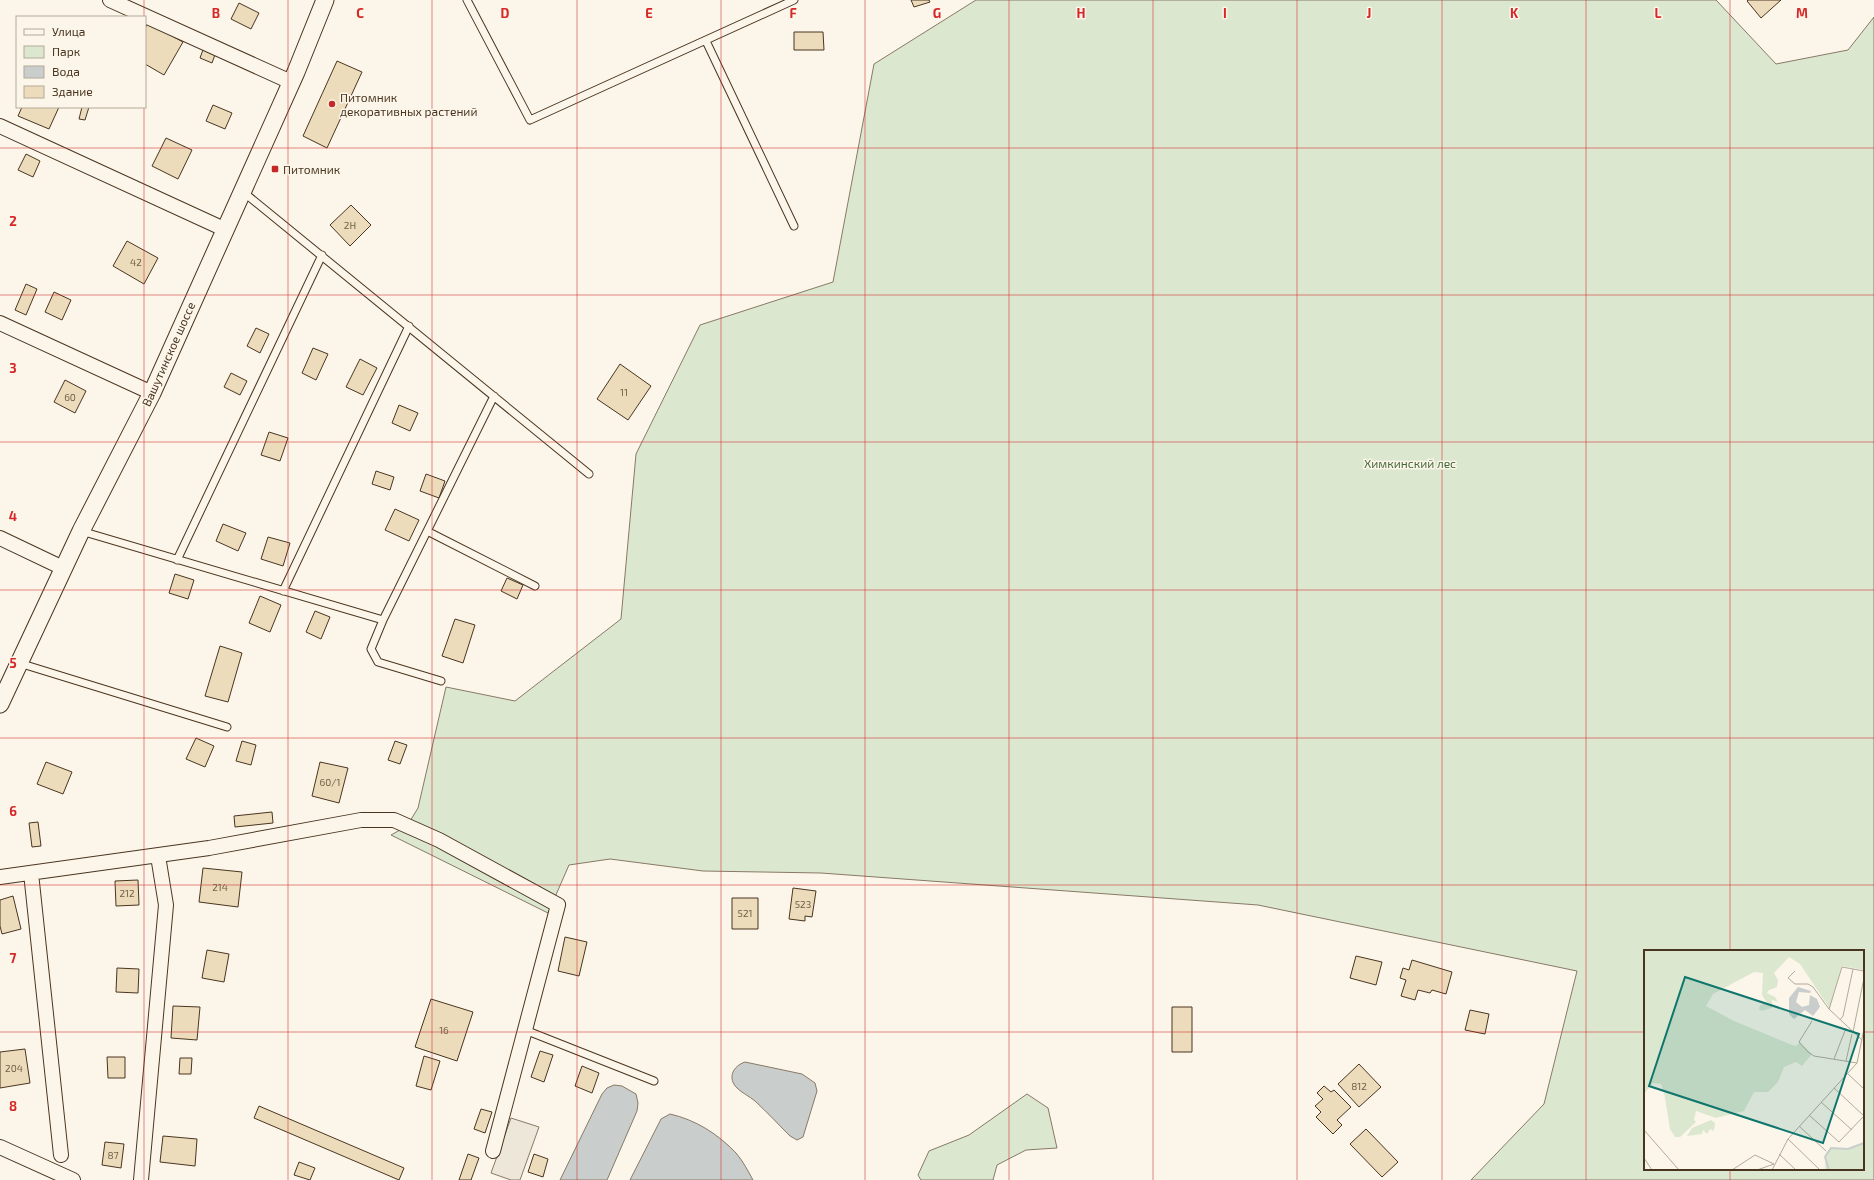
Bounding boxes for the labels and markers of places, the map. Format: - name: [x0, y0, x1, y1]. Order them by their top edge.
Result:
- place label: Питомник декоративных растений: [340, 90, 477, 118]
- marker: Питомник декоративных растений: [327, 99, 337, 109]
- place label: Питомник: [283, 162, 341, 176]
- marker: Питомник: [270, 164, 280, 174]

